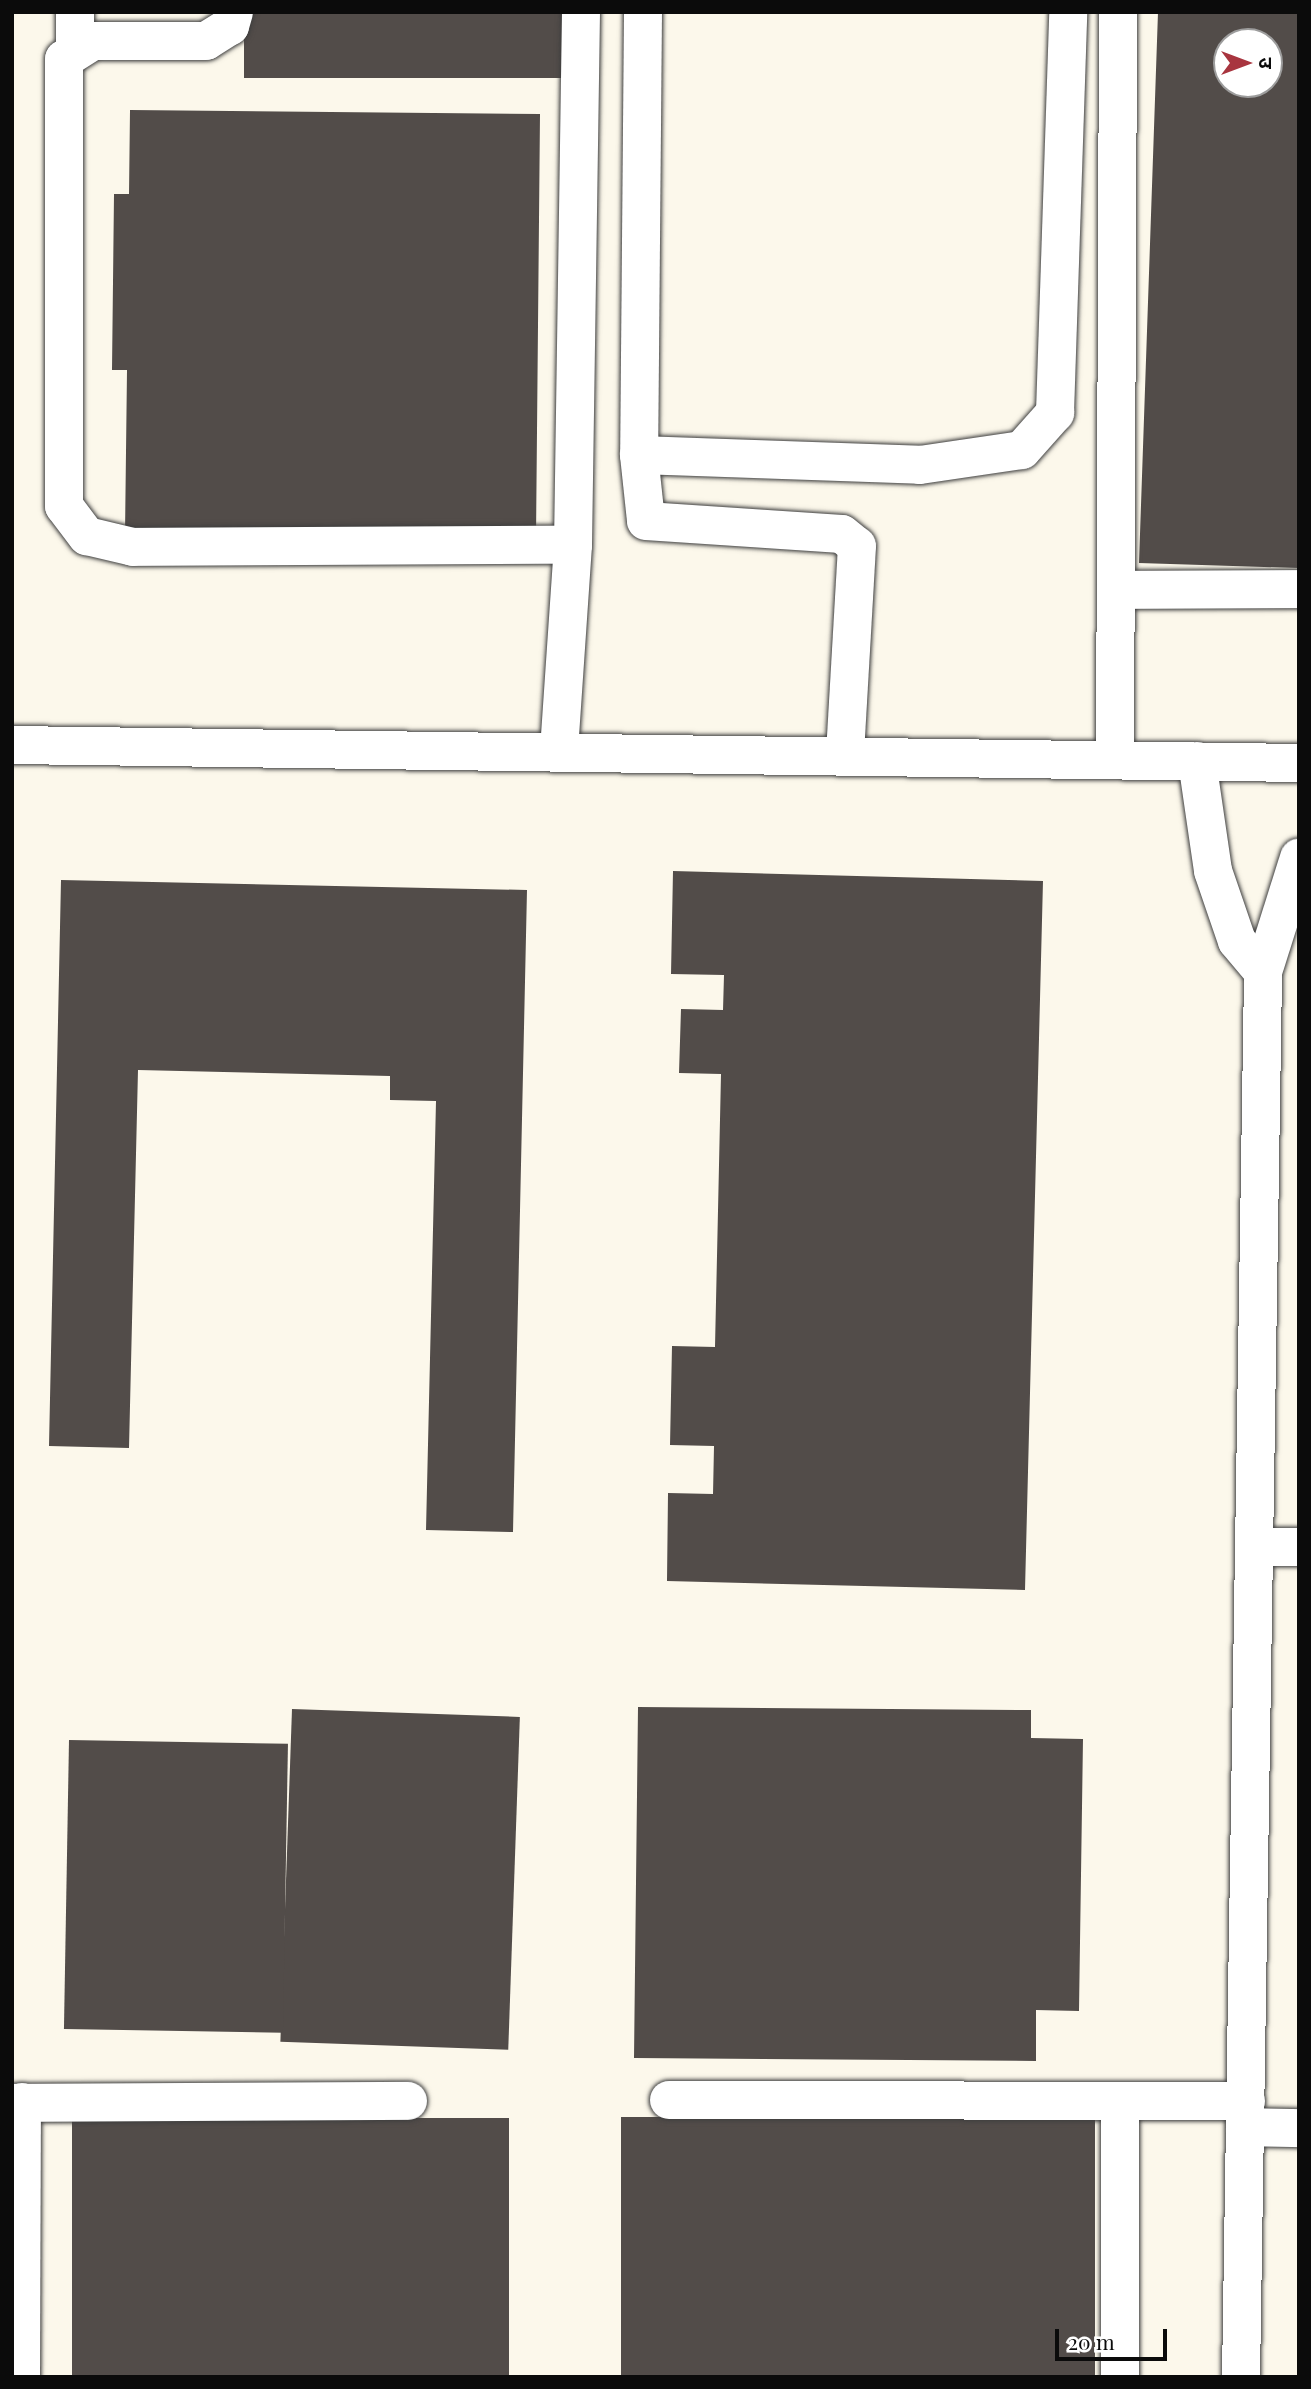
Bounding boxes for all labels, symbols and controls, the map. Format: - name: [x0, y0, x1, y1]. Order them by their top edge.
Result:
- north arrow: [1213, 28, 1283, 98]
- text: उ: [1254, 57, 1280, 69]
- scale bar: [1059, 2316, 1171, 2360]
- text: 20 m: [1068, 2327, 1115, 2355]

